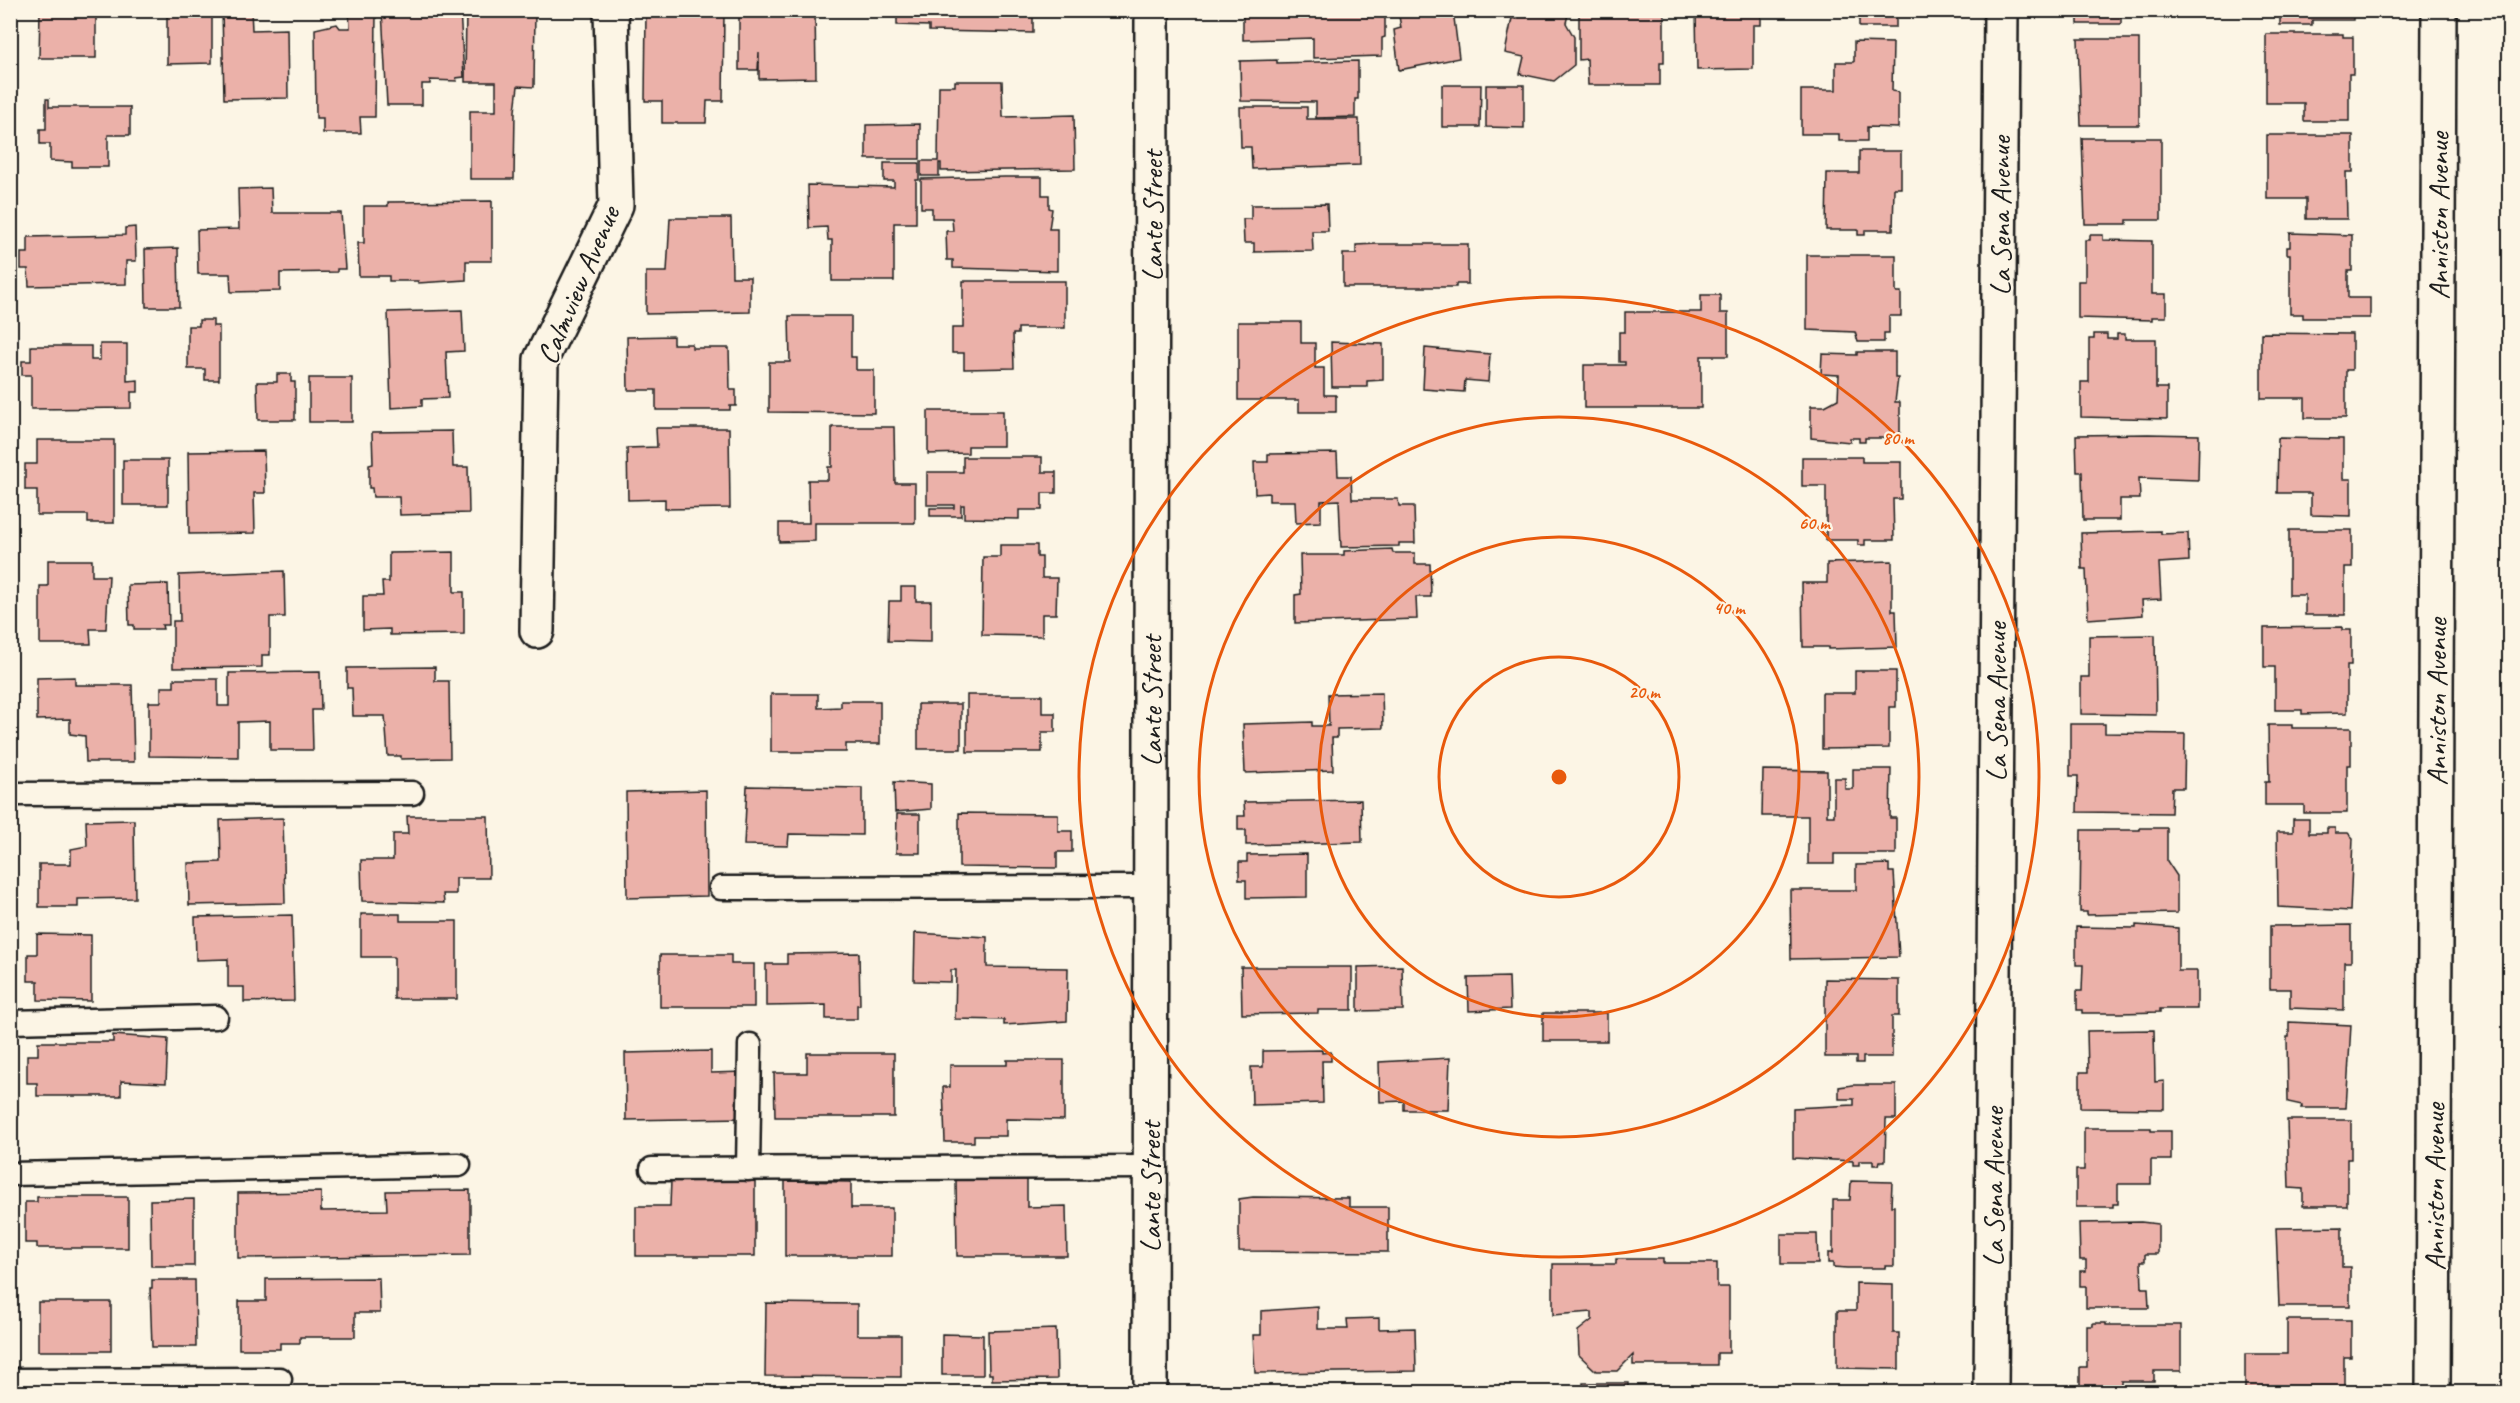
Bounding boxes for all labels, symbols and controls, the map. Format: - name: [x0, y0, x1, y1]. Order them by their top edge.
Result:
- street label: Anniston Avenue: [2419, 130, 2457, 300]
- street label: La Sena Avenue: [1981, 134, 2019, 296]
- street label: Lante Street: [1133, 147, 1171, 282]
- street label: Calmview Avenue: [528, 198, 629, 370]
- text: 80 m: [1883, 427, 1915, 449]
- text: 60 m: [1798, 512, 1831, 534]
- text: 40 m: [1714, 597, 1746, 619]
- street label: Anniston Avenue: [2417, 616, 2455, 786]
- street label: La Sena Avenue: [1977, 620, 2015, 782]
- street label: Lante Street: [1132, 632, 1170, 767]
- text: 20 m: [1629, 681, 1661, 703]
- centre of rings: [1549, 767, 1569, 787]
- street label: Anniston Avenue: [2415, 1101, 2453, 1271]
- street label: La Sena Avenue: [1974, 1105, 2012, 1267]
- street label: Lante Street: [1131, 1118, 1169, 1253]

